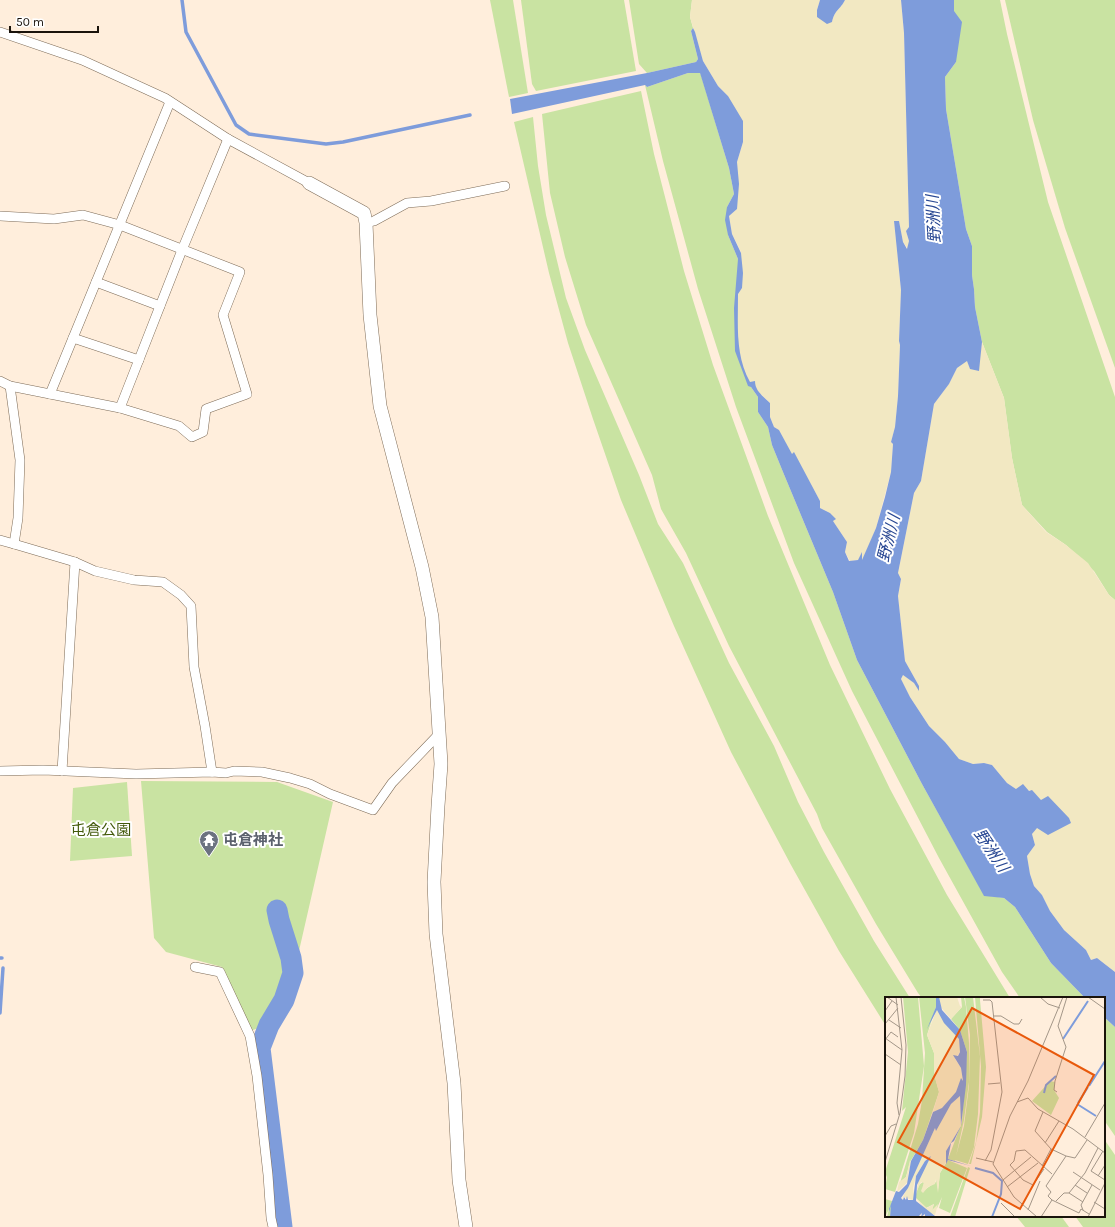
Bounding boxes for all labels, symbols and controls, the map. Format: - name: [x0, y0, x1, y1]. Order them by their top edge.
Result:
- scale bar: [10, 8, 98, 34]
- text: 50 m: [16, 15, 44, 29]
- water label: 野洲川: [923, 193, 944, 243]
- water label: 野洲川: [873, 511, 904, 564]
- park label: 屯倉公園: [71, 821, 131, 839]
- water label: 野洲川: [970, 825, 1014, 877]
- temple icon: 屯倉神社: [198, 829, 220, 857]
- place label: 屯倉神社: [223, 831, 283, 849]
- inset map: [885, 997, 1105, 1217]

